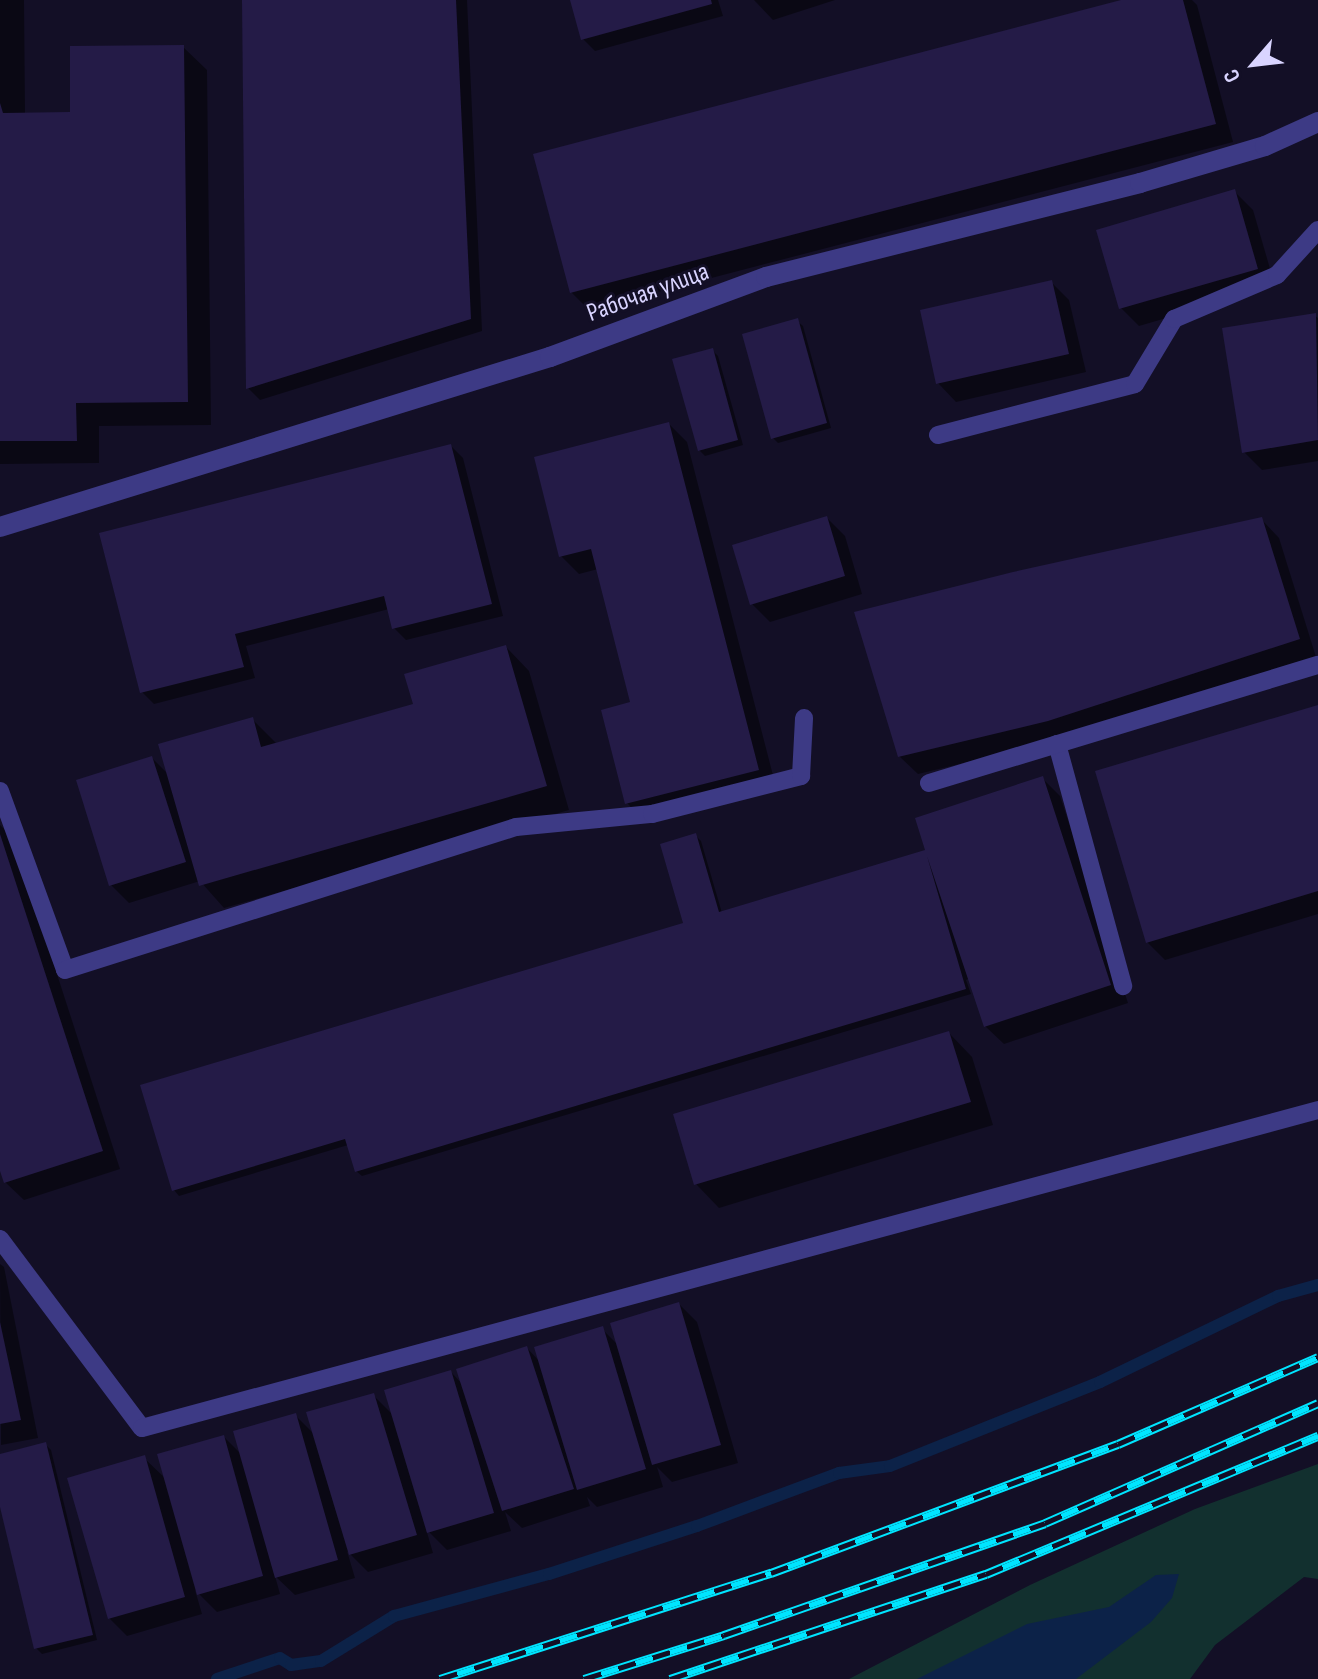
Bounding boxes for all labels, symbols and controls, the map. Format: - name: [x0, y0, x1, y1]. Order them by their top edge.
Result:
- north arrow: [1214, 24, 1294, 104]
- text: С: [1218, 64, 1247, 87]
- street label: Рабочая улица: [583, 256, 713, 330]

